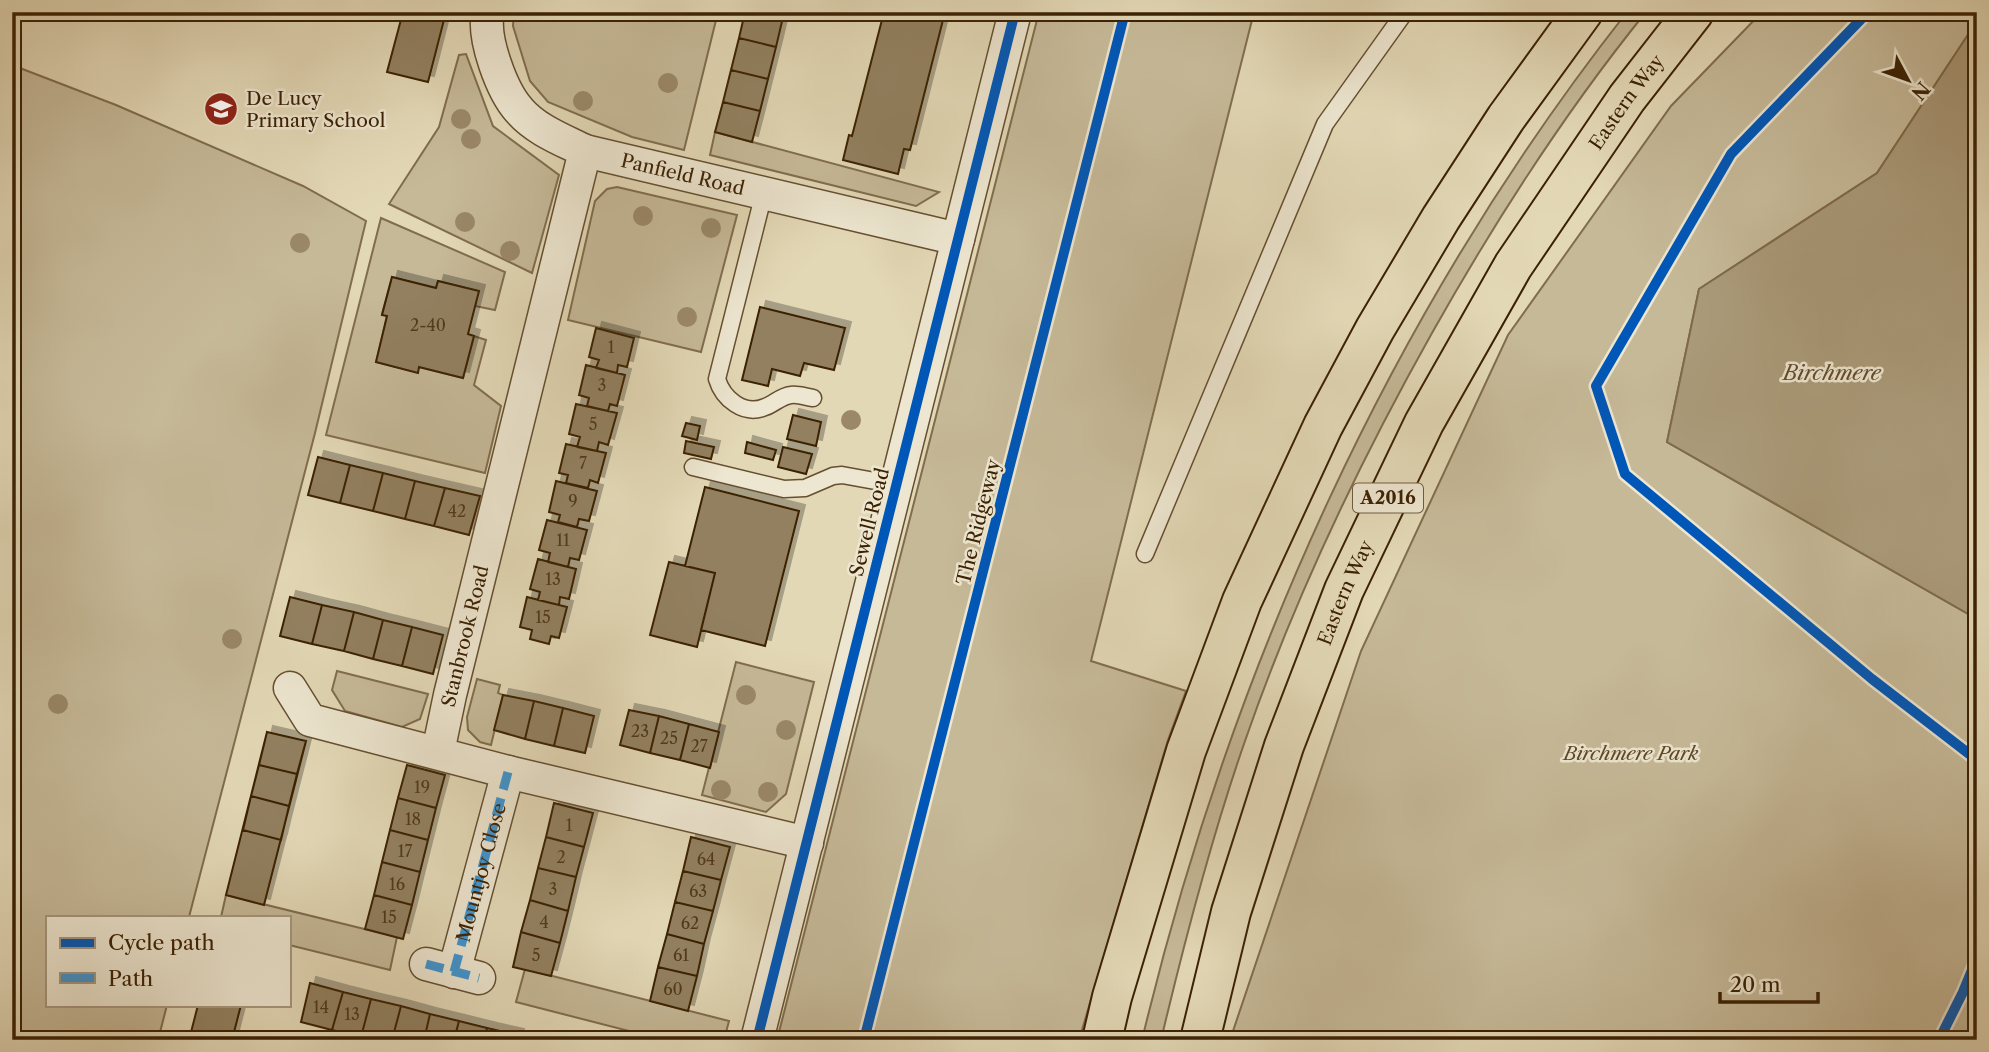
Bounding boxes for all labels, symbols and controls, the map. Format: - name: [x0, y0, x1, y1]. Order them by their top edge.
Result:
- north arrow: [1874, 46, 1944, 116]
- street label: Eastern Way: [1584, 50, 1669, 154]
- text: N: [1906, 77, 1935, 105]
- place label: De Lucy Primary School: [246, 87, 386, 132]
- school or university icon: De Lucy Primary School: [202, 90, 240, 128]
- street label: Panfield Road: [619, 149, 747, 200]
- house number: 2-40: [410, 315, 446, 335]
- house number: 1: [608, 337, 615, 357]
- water label: Birchmere: [1781, 360, 1882, 385]
- house number: 3: [598, 375, 606, 395]
- house number: 5: [589, 414, 597, 434]
- house number: 7: [579, 453, 587, 473]
- street label: The Ridgeway: [952, 457, 1005, 587]
- street label: Sewell Road: [845, 465, 894, 579]
- road number: A2016: [1353, 484, 1423, 512]
- house number: 9: [568, 491, 578, 511]
- house number: 42: [448, 501, 466, 521]
- house number: 11: [556, 530, 570, 550]
- street label: Eastern Way: [1313, 536, 1378, 649]
- street label: Stanbrook Road: [437, 562, 494, 709]
- house number: 13: [545, 569, 561, 589]
- house number: 15: [535, 607, 551, 627]
- house number: 23: [631, 721, 649, 741]
- house number: 25: [660, 728, 678, 748]
- house number: 27: [690, 736, 708, 756]
- park label: Birchmere Park: [1562, 742, 1699, 765]
- house number: 19: [414, 777, 430, 797]
- street label: Mountjoy Close: [452, 801, 511, 945]
- house number: 18: [405, 809, 421, 829]
- house number: 1: [566, 815, 573, 835]
- house number: 17: [398, 841, 412, 861]
- house number: 2: [556, 847, 566, 867]
- house number: 64: [697, 849, 715, 869]
- house number: 16: [389, 874, 405, 894]
- house number: 3: [549, 879, 557, 899]
- house number: 63: [689, 881, 707, 901]
- house number: 15: [381, 907, 397, 927]
- house number: 4: [539, 912, 549, 932]
- house number: 62: [681, 913, 699, 933]
- legend: [46, 916, 290, 1006]
- text: Cycle path: [108, 930, 215, 955]
- house number: 5: [532, 945, 540, 965]
- house number: 61: [673, 945, 689, 965]
- scale bar: [1720, 961, 1818, 1005]
- text: Path: [108, 966, 153, 991]
- text: 20 m: [1730, 972, 1781, 997]
- house number: 60: [663, 979, 683, 999]
- house number: 14: [313, 997, 329, 1017]
- house number: 13: [344, 1004, 360, 1024]

